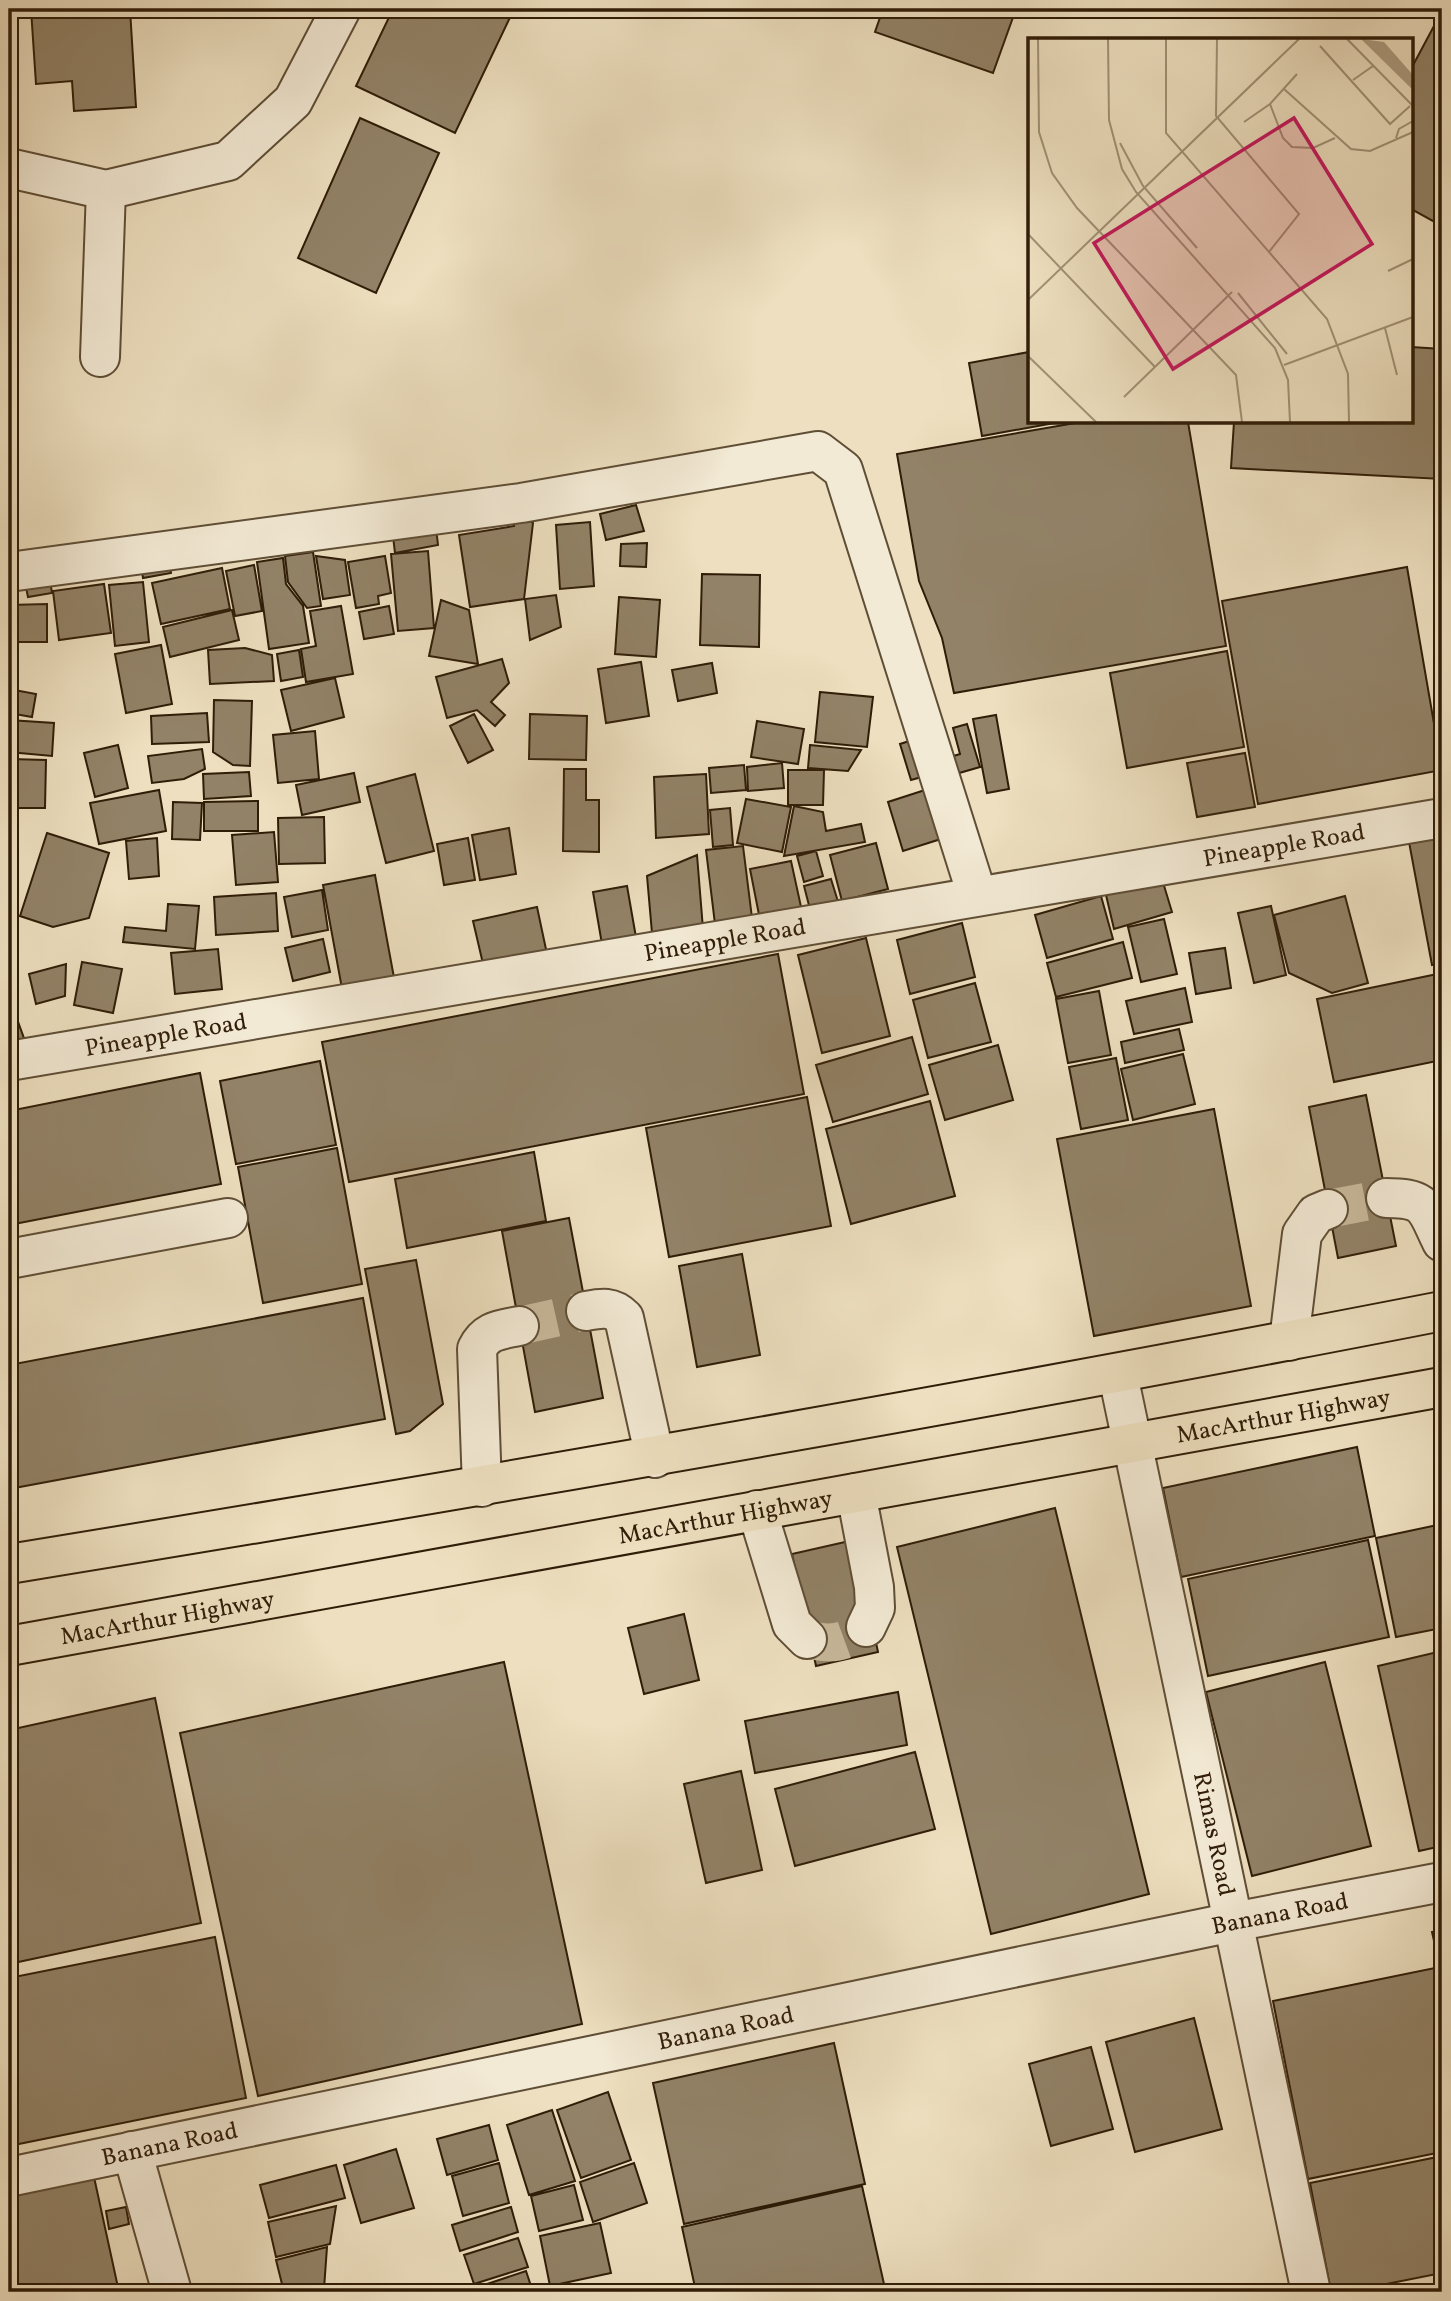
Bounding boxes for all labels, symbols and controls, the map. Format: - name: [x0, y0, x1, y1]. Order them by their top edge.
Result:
- inset map: [1028, 38, 1412, 424]
- street label: Pineapple Road: [1201, 816, 1368, 877]
- street label: Pineapple Road: [642, 911, 809, 972]
- street label: Pineapple Road: [83, 1006, 250, 1067]
- street label: MacArthur Highway: [1174, 1382, 1393, 1454]
- street label: MacArthur Highway: [616, 1482, 836, 1555]
- street label: MacArthur Highway: [58, 1583, 278, 1655]
- street label: Rimas Road: [1183, 1769, 1242, 1900]
- street label: Banana Road: [1209, 1885, 1351, 1945]
- street label: Banana Road: [655, 1999, 797, 2060]
- street label: Banana Road: [99, 2115, 241, 2176]

